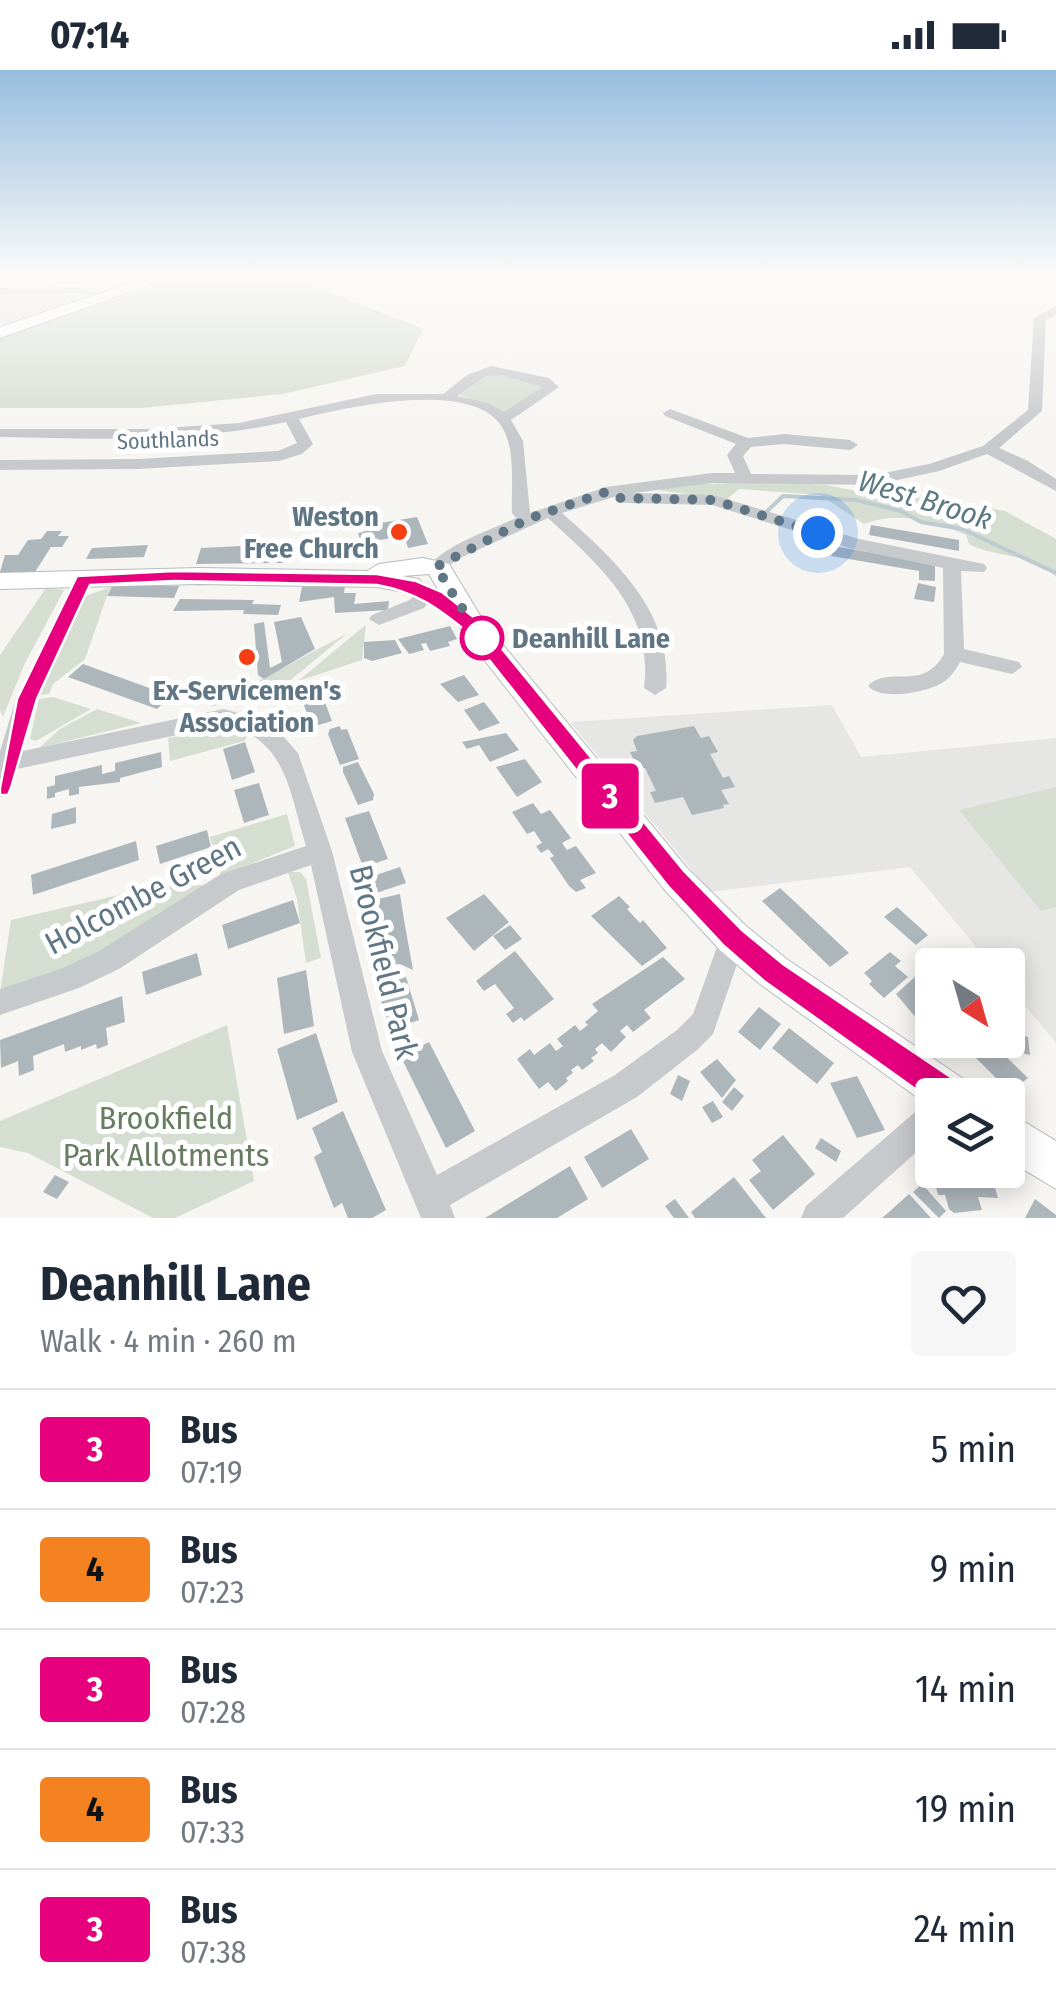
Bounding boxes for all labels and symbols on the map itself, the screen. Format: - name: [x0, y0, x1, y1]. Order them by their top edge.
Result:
- street label: Southlands: [117, 425, 219, 455]
- water label: West Brook: [854, 463, 996, 537]
- place label: Weston Free Church: [244, 500, 379, 565]
- your location: [793, 508, 843, 558]
- marker: Weston Free Church: [388, 521, 410, 543]
- marker: Deanhill Lane: [461, 617, 503, 659]
- place label: Deanhill Lane: [512, 622, 670, 655]
- marker: Ex-Servicemen's Association: [236, 646, 258, 668]
- place label: Ex-Servicemen's Association: [153, 674, 341, 739]
- line badge: 3: [578, 764, 642, 828]
- street label: Holcombe Green: [39, 827, 247, 963]
- street label: Brookfield Park: [342, 861, 426, 1063]
- north arrow: [915, 948, 1025, 1058]
- park label: Brookfield Park Allotments: [63, 1099, 269, 1174]

